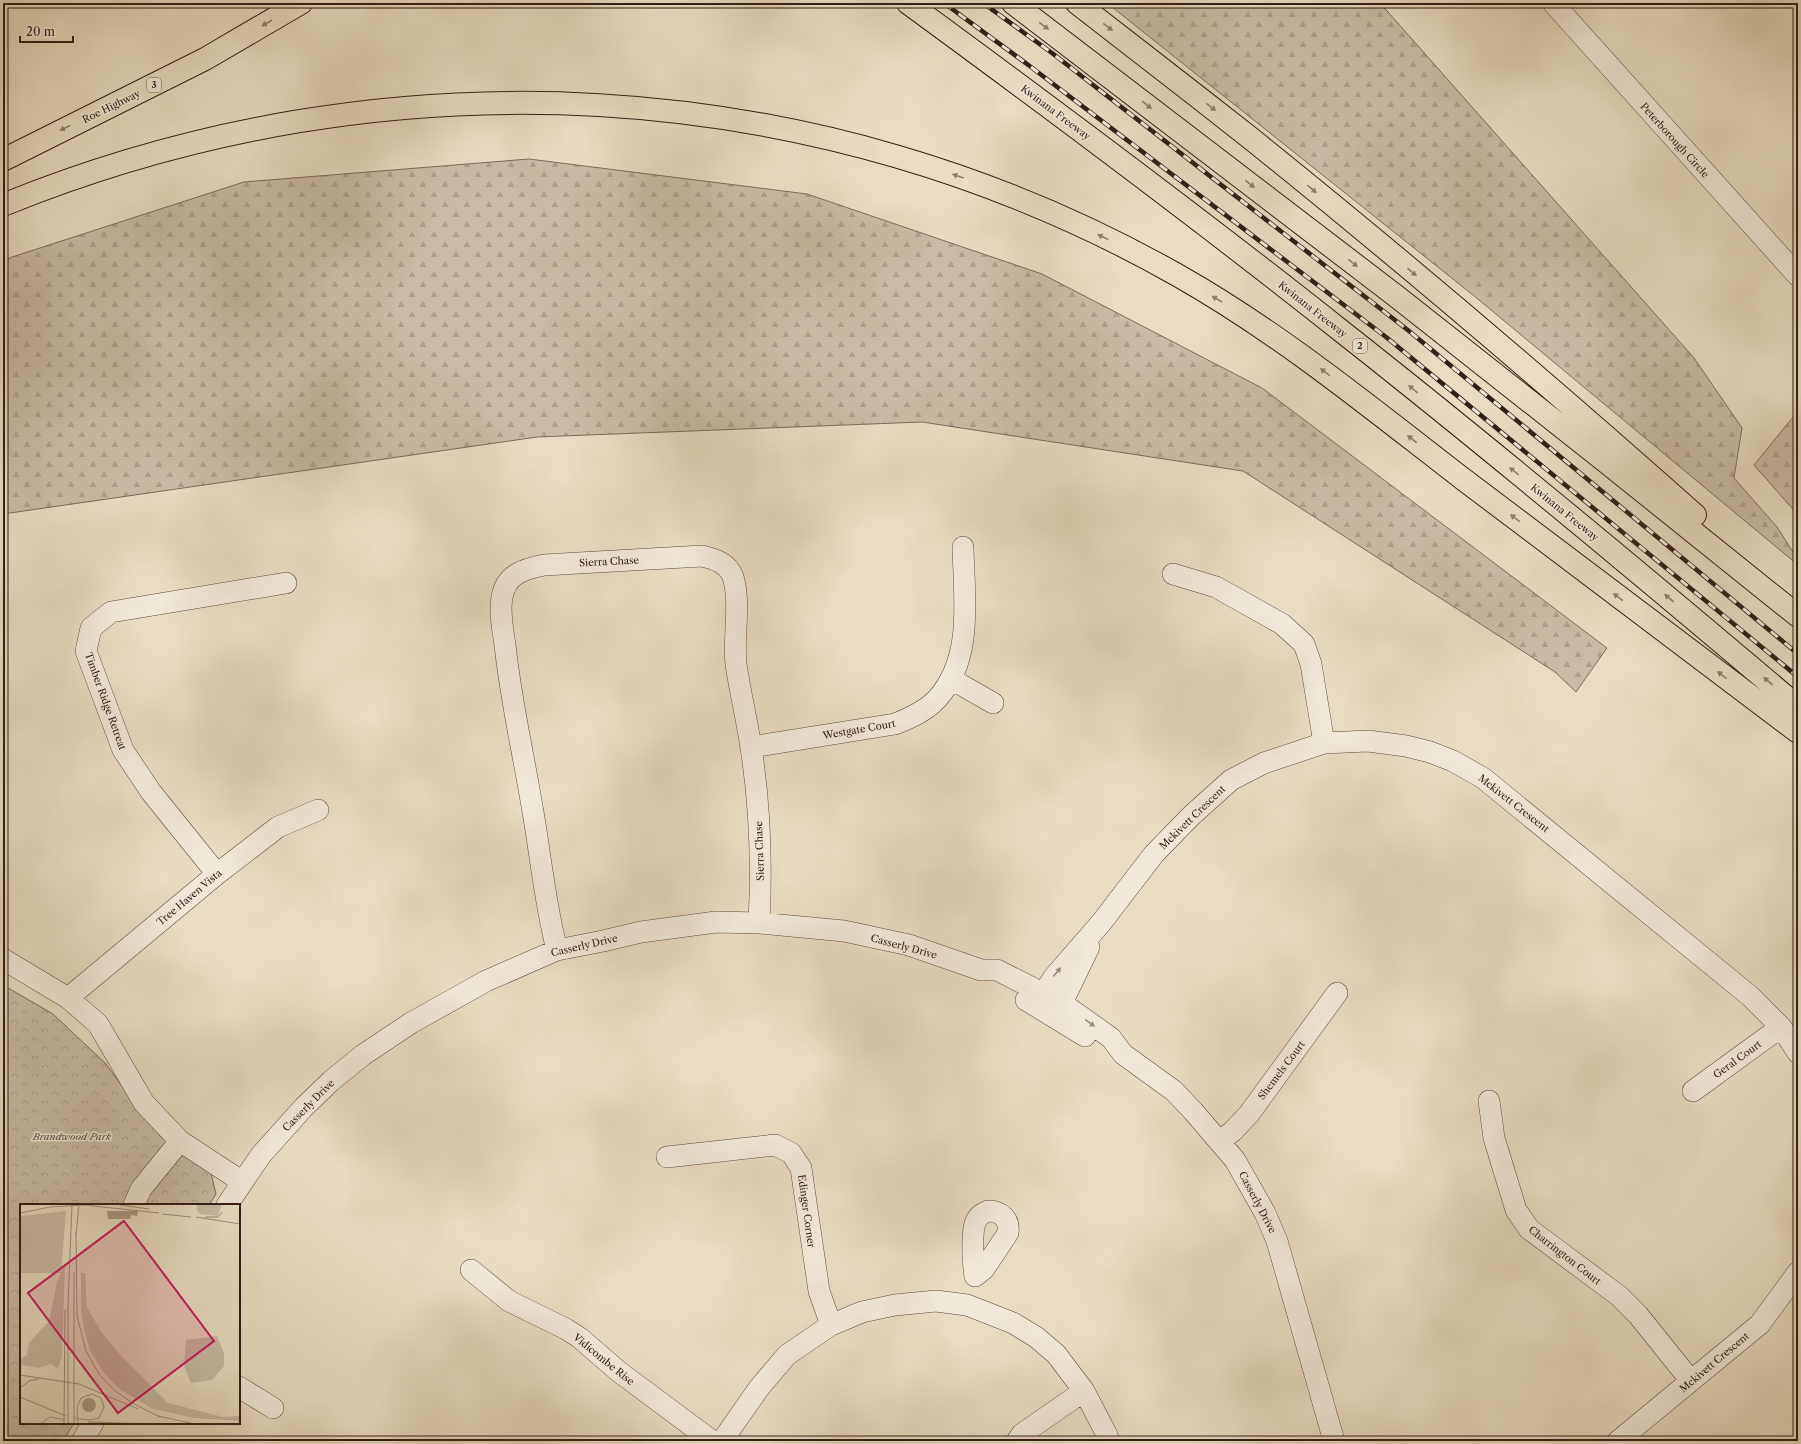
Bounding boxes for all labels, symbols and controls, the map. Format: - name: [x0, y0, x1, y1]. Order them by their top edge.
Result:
- scale bar: [20, 18, 73, 44]
- one-way arrow: [261, 19, 273, 26]
- one-way arrow: [1039, 22, 1049, 30]
- one-way arrow: [1103, 23, 1114, 31]
- text: 20 m: [26, 24, 55, 39]
- road number: 3: [147, 78, 161, 92]
- street label: Kwinana Freeway: [1018, 82, 1093, 143]
- street label: Roe Highway: [80, 87, 143, 126]
- street label: Peterborough Circle: [1637, 100, 1712, 181]
- one-way arrow: [1142, 101, 1153, 109]
- one-way arrow: [1205, 103, 1216, 111]
- one-way arrow: [60, 125, 71, 131]
- one-way arrow: [951, 173, 963, 179]
- one-way arrow: [1245, 180, 1256, 189]
- one-way arrow: [1306, 184, 1317, 193]
- one-way arrow: [1098, 233, 1109, 240]
- one-way arrow: [1348, 259, 1359, 268]
- one-way arrow: [1406, 267, 1417, 276]
- street label: Kwinana Freeway: [1276, 278, 1350, 341]
- one-way arrow: [1211, 295, 1223, 302]
- road number: 2: [1353, 339, 1367, 353]
- one-way arrow: [1319, 368, 1330, 376]
- one-way arrow: [1408, 385, 1419, 393]
- one-way arrow: [1406, 435, 1417, 443]
- one-way arrow: [1509, 467, 1520, 475]
- street label: Kwinana Freeway: [1528, 481, 1602, 544]
- one-way arrow: [1509, 514, 1520, 523]
- street label: Sierra Chase: [579, 553, 640, 570]
- one-way arrow: [1663, 593, 1674, 602]
- one-way arrow: [1613, 594, 1623, 602]
- street label: Timber Ridge Retreat: [82, 651, 129, 752]
- one-way arrow: [1717, 672, 1727, 680]
- one-way arrow: [1763, 677, 1774, 686]
- street label: Westgate Court: [821, 717, 897, 742]
- street label: Mckivett Crescent: [1476, 772, 1552, 835]
- street label: Mckivett Crescent: [1157, 782, 1228, 852]
- street label: Sierra Chase: [752, 820, 767, 881]
- street label: Tree Haven Vista: [154, 866, 225, 928]
- street label: Casserly Drive: [549, 931, 619, 960]
- street label: Casserly Drive: [869, 931, 939, 962]
- one-way arrow: [1053, 967, 1062, 978]
- one-way arrow: [1084, 1019, 1095, 1027]
- street label: Geral Court: [1711, 1037, 1764, 1081]
- street label: Shemels Court: [1255, 1038, 1308, 1102]
- street label: Casserly Drive: [280, 1076, 337, 1134]
- park label: Brandwood Park: [32, 1130, 112, 1143]
- street label: Casserly Drive: [1236, 1169, 1280, 1236]
- street label: Edinger Corner: [795, 1174, 818, 1249]
- inset map: [20, 1204, 240, 1424]
- street label: Charrington Court: [1526, 1223, 1604, 1288]
- street label: Mckivett Crescent: [1677, 1329, 1752, 1395]
- street label: Vidicombe Rise: [570, 1330, 637, 1388]

